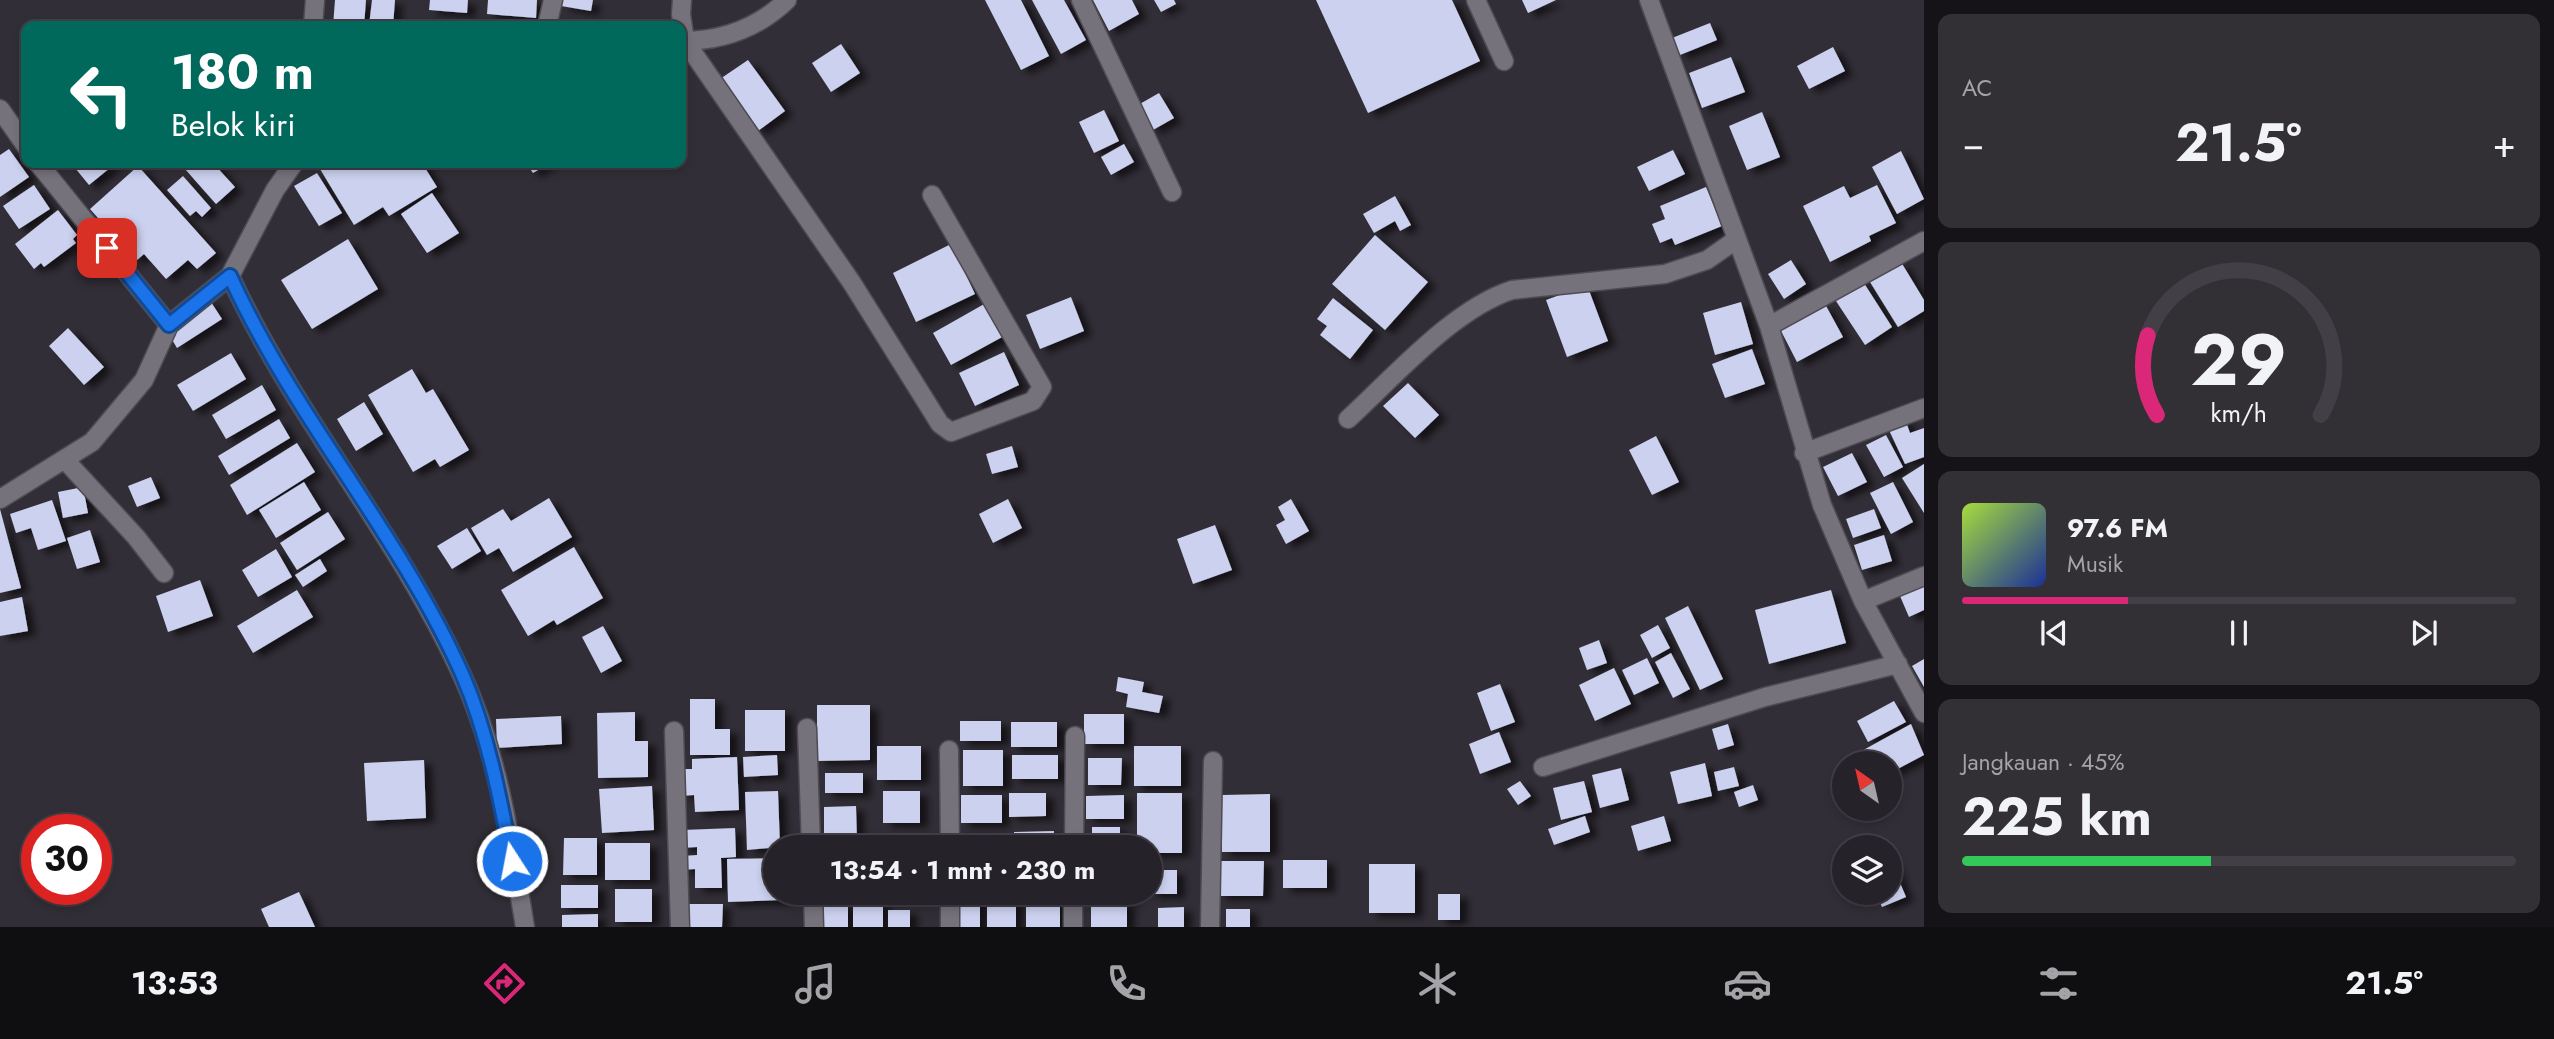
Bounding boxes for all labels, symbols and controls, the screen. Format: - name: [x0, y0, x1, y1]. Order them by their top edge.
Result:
- text: 180 m: [171, 37, 314, 107]
- icon: left: [56, 49, 147, 140]
- text: AC: [1962, 71, 1992, 105]
- text: Belok kiri: [171, 102, 296, 148]
- text: 21.5°: [2175, 105, 2302, 181]
- text: −: [1962, 116, 1984, 171]
- text: +: [2493, 116, 2516, 171]
- pin: [77, 218, 137, 278]
- icon: arrive: [88, 229, 126, 267]
- text: 29: [2191, 308, 2287, 413]
- text: km/h: [2211, 395, 2267, 431]
- text: 97.6 FM: [2067, 509, 2168, 547]
- text: Musik: [2067, 547, 2123, 581]
- icon: previous: [2035, 614, 2073, 652]
- icon: pause: [2220, 614, 2258, 652]
- icon: next: [2405, 614, 2443, 652]
- text: Jangkauan · 45%: [1962, 745, 2125, 779]
- north arrow: [1832, 751, 1902, 821]
- map controls: [1832, 751, 1902, 905]
- text: 225 km: [1962, 779, 2152, 855]
- speed limit sign: 30: [21, 814, 112, 905]
- position arrow: [475, 824, 549, 898]
- button: layers: [1832, 835, 1902, 905]
- text: 13:54 · 1 mnt · 230 m: [830, 851, 1095, 889]
- icon: directions: [480, 959, 529, 1008]
- icon: music: [791, 959, 840, 1008]
- icon: phone: [1102, 959, 1151, 1008]
- icon: climate: [1413, 959, 1462, 1008]
- icon: car: [1723, 959, 1772, 1008]
- icon: filters: [2034, 959, 2083, 1008]
- text: 13:53: [131, 960, 218, 1006]
- text: 21.5°: [2345, 960, 2423, 1006]

